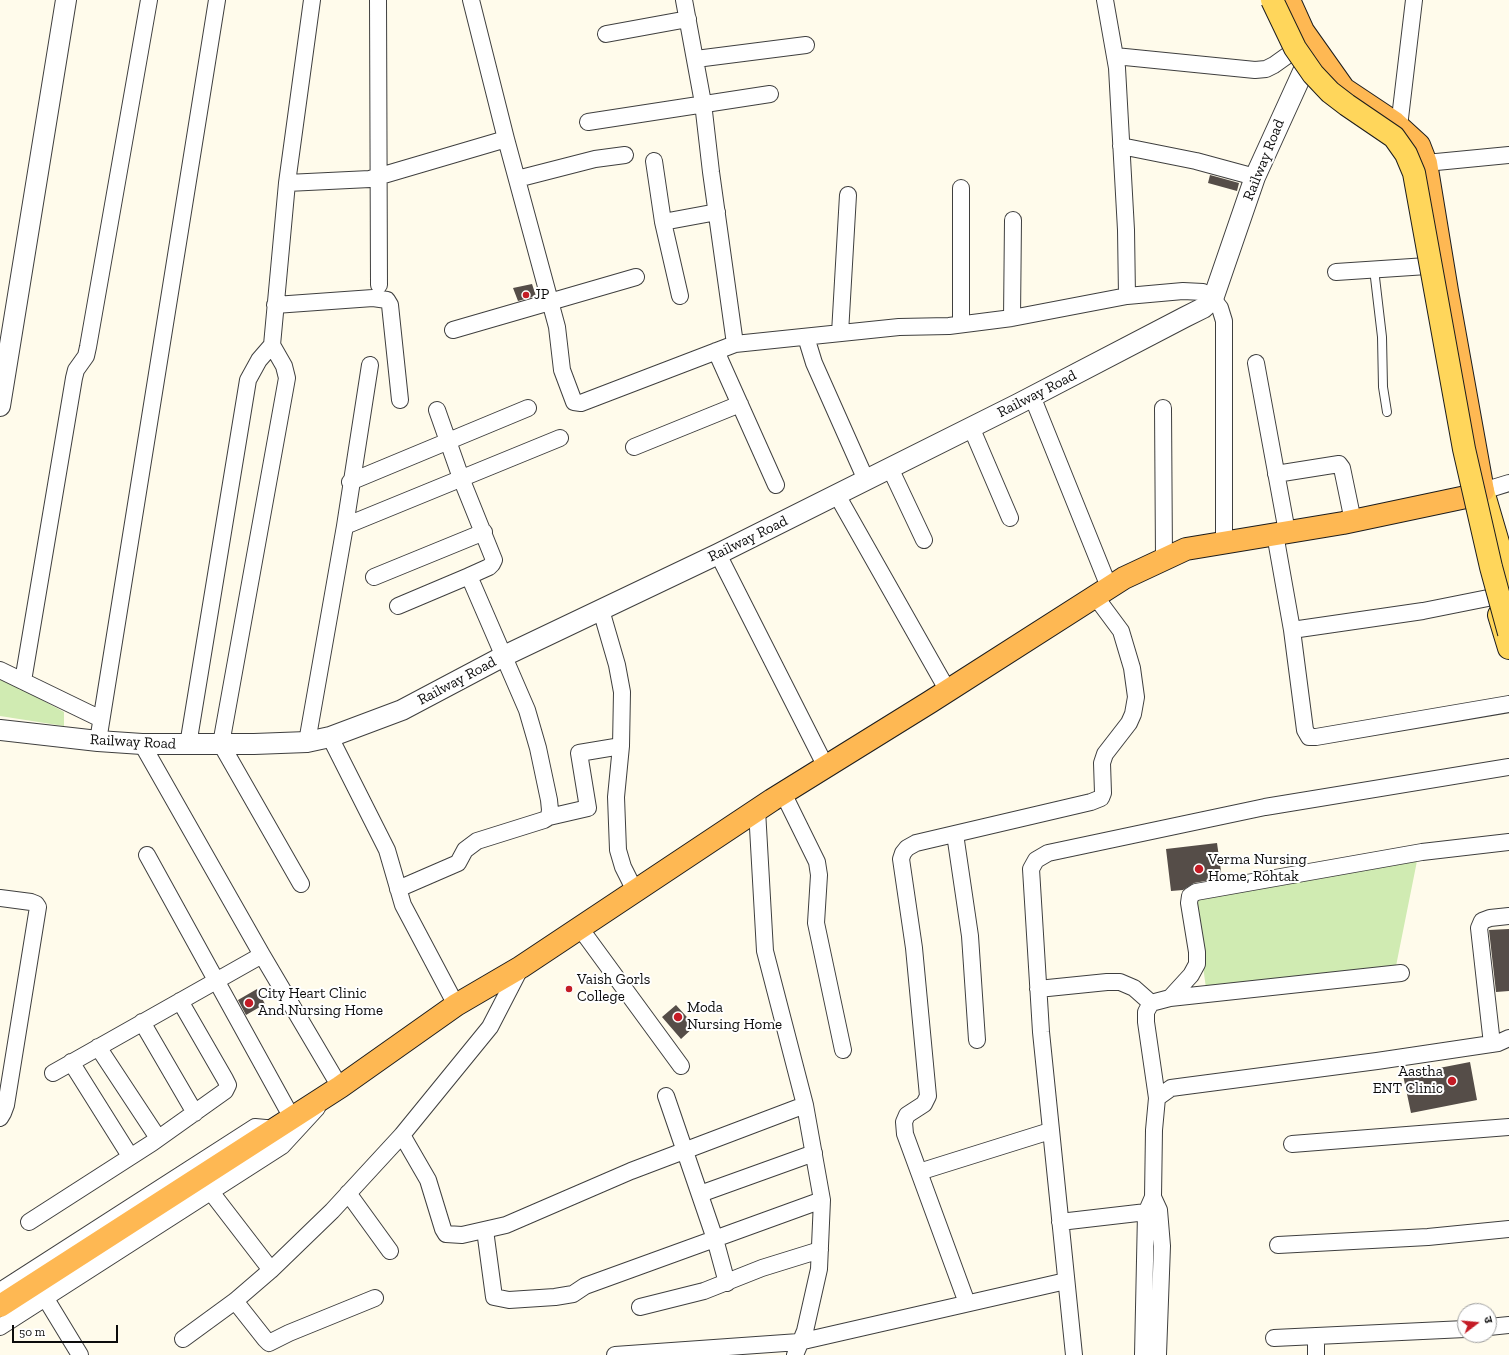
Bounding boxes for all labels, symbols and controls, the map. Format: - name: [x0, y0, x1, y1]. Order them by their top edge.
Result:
- street label: Railway Road: [1239, 117, 1289, 203]
- place label: JP: [534, 286, 549, 304]
- marker: JP: [521, 290, 531, 300]
- street label: Railway Road: [994, 366, 1080, 422]
- street label: Railway Road: [705, 512, 791, 566]
- street label: Railway Road: [415, 653, 499, 709]
- street label: Railway Road: [89, 731, 177, 753]
- place label: Verma Nursing Home, Rohtak: [1208, 851, 1307, 886]
- marker: Verma Nursing Home, Rohtak: [1193, 863, 1205, 875]
- place label: Vaish Gorls College: [577, 971, 650, 1006]
- marker: Vaish Gorls College: [564, 984, 574, 994]
- place label: City Heart Clinic And Nursing Home: [258, 985, 383, 1020]
- marker: City Heart Clinic And Nursing Home: [243, 997, 255, 1009]
- place label: Moda Nursing Home: [687, 999, 782, 1034]
- marker: Moda Nursing Home: [672, 1011, 684, 1023]
- place label: Aastha ENT Clinic: [1373, 1063, 1443, 1098]
- marker: Aastha ENT Clinic: [1446, 1075, 1458, 1087]
- north arrow: [1457, 1303, 1497, 1343]
- text: उ: [1481, 1315, 1495, 1325]
- scale bar: [14, 1317, 120, 1343]
- text: 50 m: [19, 1325, 45, 1339]

